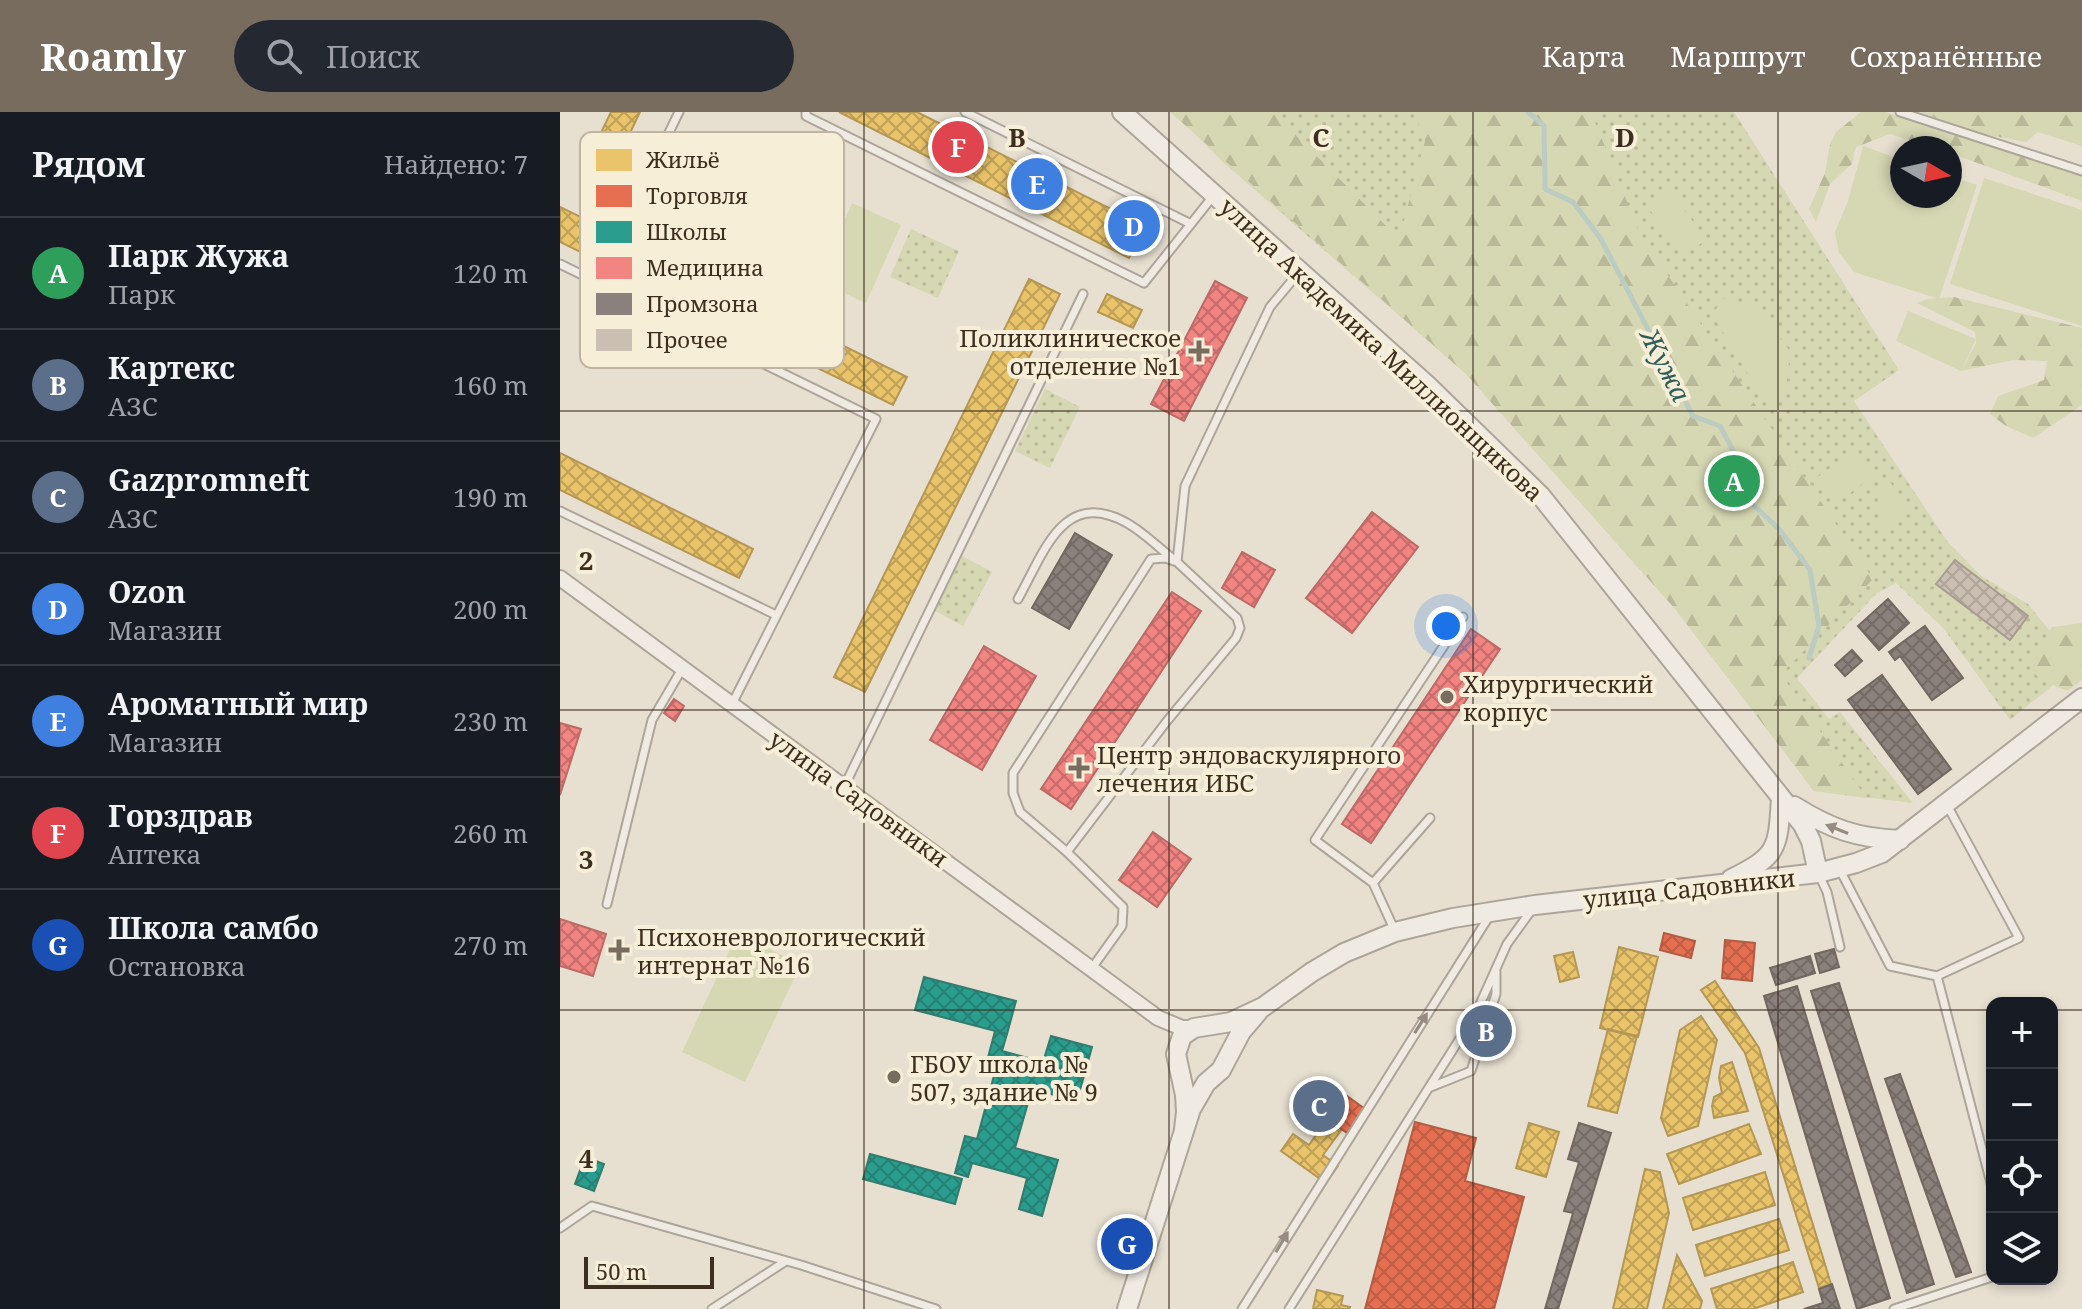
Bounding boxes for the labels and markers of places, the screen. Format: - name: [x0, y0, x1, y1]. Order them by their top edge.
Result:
- pin: F: [932, 117, 984, 177]
- pin: E: [1011, 154, 1063, 214]
- pin: D: [1108, 196, 1160, 256]
- place label: Поликлиническое отделение №1: [959, 321, 1181, 382]
- marker: Поликлиническое отделение №1: [1188, 340, 1210, 362]
- pin: A: [1708, 451, 1760, 511]
- place label: Хирургический корпус: [1463, 667, 1653, 728]
- marker: Хирургический корпус: [1438, 688, 1456, 706]
- place label: Центр эндоваскулярного лечения ИБС: [1097, 738, 1401, 799]
- marker: Центр эндоваскулярного лечения ИБС: [1068, 757, 1090, 779]
- place label: Психоневрологический интернат №16: [637, 920, 926, 981]
- marker: Психоневрологический интернат №16: [608, 939, 630, 961]
- pin: B: [1460, 1001, 1512, 1061]
- place label: ГБОУ школа № 507, здание № 9: [910, 1047, 1098, 1108]
- marker: ГБОУ школа № 507, здание № 9: [885, 1068, 903, 1086]
- pin: C: [1293, 1076, 1345, 1136]
- pin: G: [1101, 1214, 1153, 1274]

